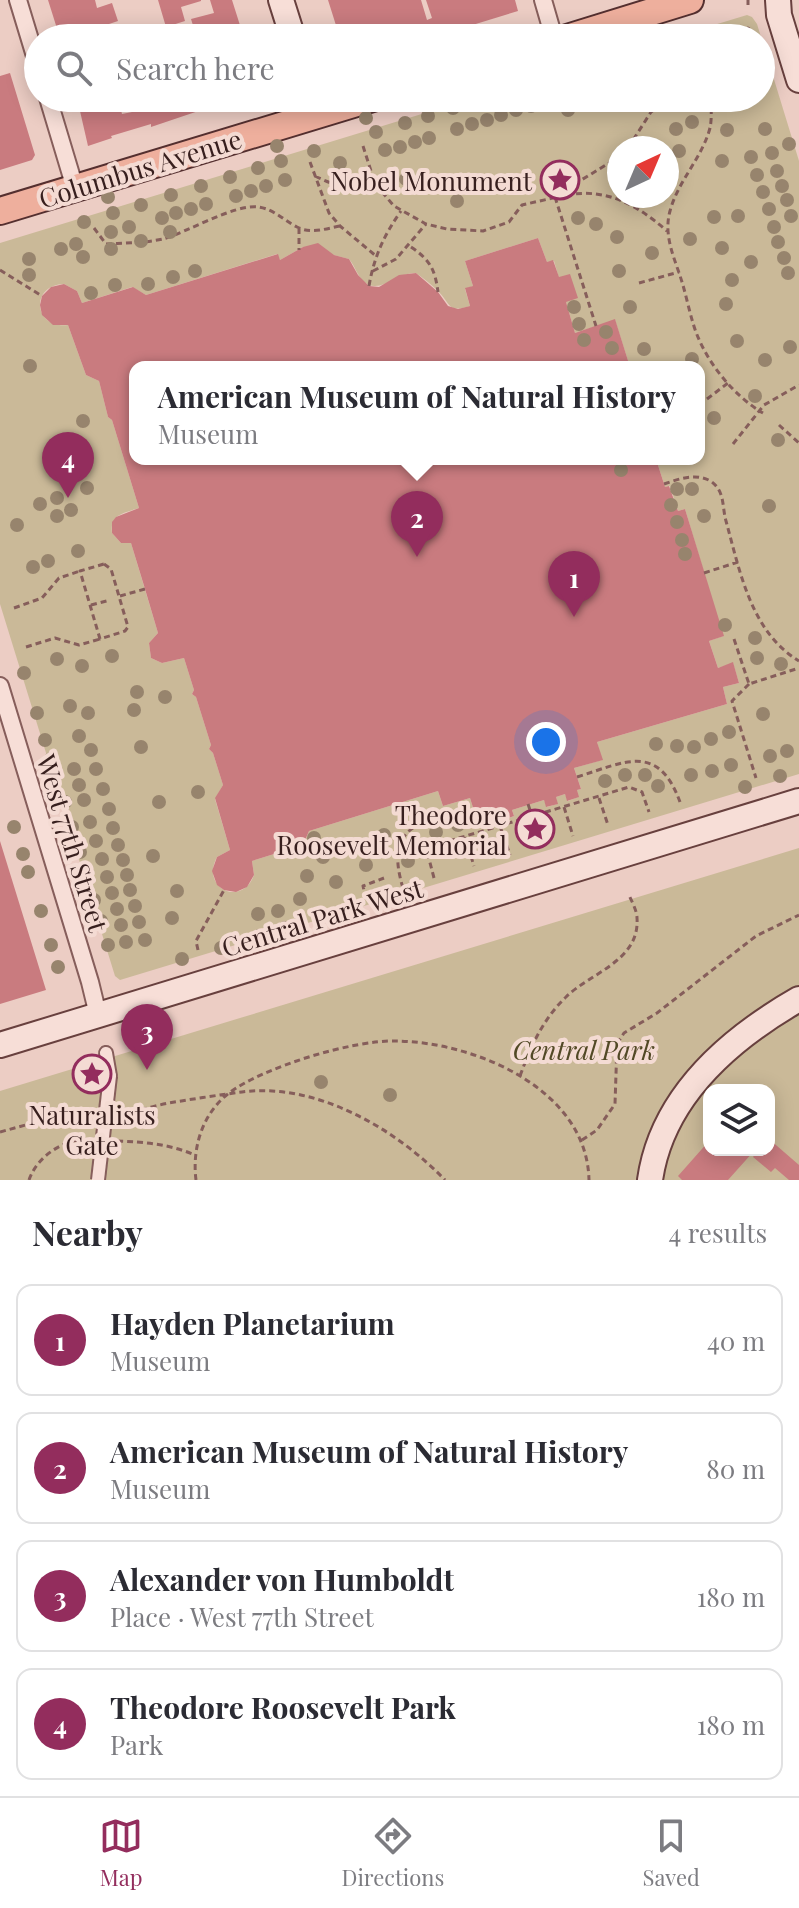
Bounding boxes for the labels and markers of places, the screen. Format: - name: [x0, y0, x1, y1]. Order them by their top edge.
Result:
- place icon: Nobel Monument: [539, 159, 581, 201]
- place label: Nobel Monument: [330, 163, 533, 198]
- pin: 4: [42, 432, 94, 498]
- pin: 2: [391, 491, 443, 557]
- pin: 1: [548, 551, 600, 617]
- place label: Theodore Roosevelt Memorial: [276, 797, 507, 862]
- place icon: Theodore Roosevelt Memorial: [514, 808, 556, 850]
- pin: 3: [121, 1004, 173, 1070]
- place icon: Naturalists Gate: [71, 1053, 113, 1095]
- place label: Naturalists Gate: [28, 1097, 156, 1162]

